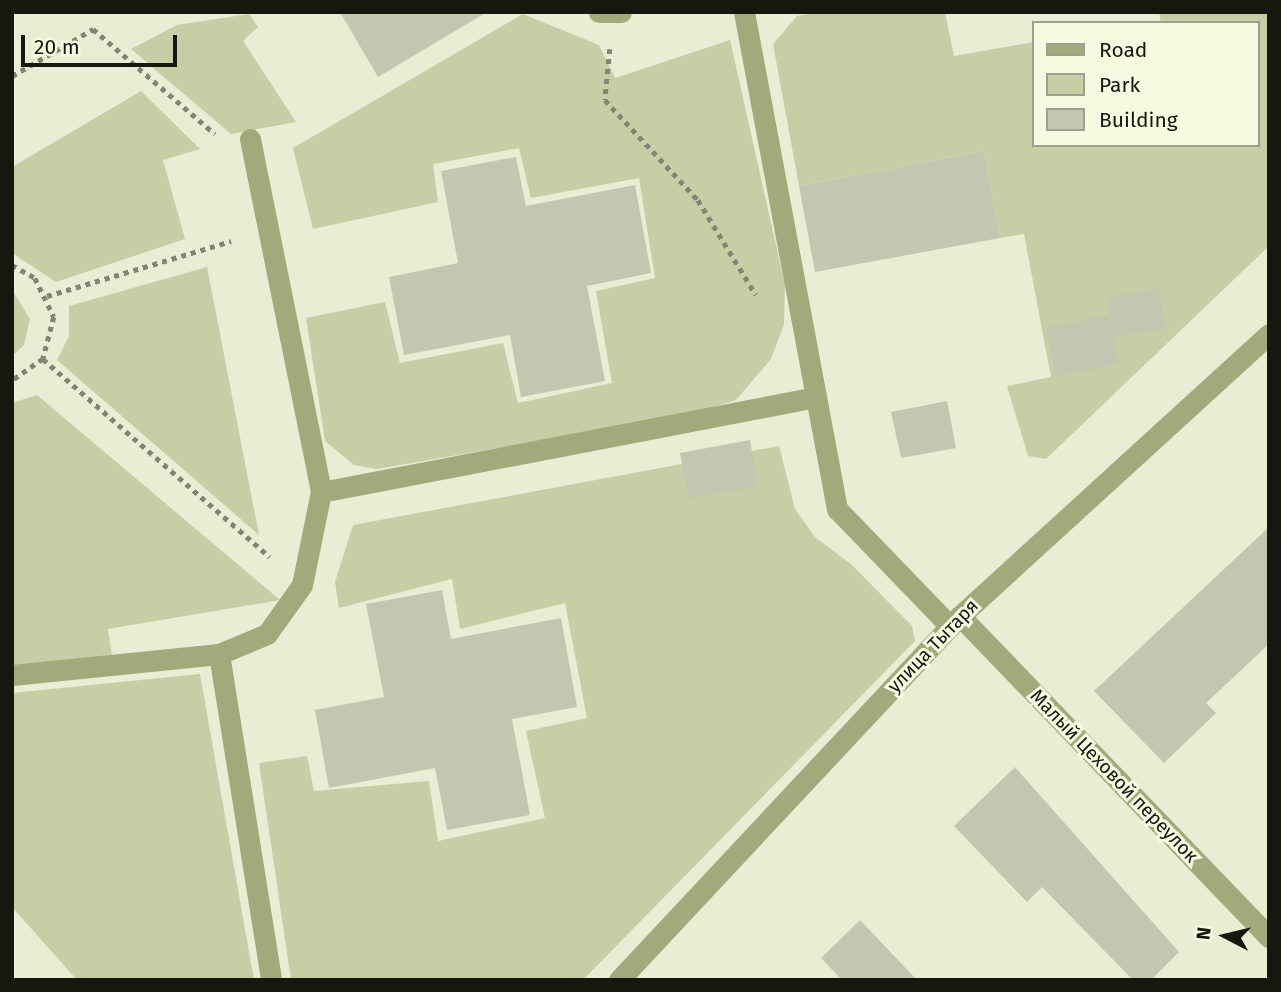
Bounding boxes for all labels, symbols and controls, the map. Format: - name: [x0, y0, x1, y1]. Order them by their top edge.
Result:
- scale bar: [24, 21, 180, 65]
- legend: [1032, 21, 1260, 147]
- text: 20 m: [34, 34, 80, 60]
- text: Road: [1099, 37, 1147, 63]
- text: Park: [1099, 72, 1140, 98]
- text: Building: [1099, 107, 1178, 133]
- street label: улица Тытаря: [883, 595, 983, 697]
- street label: Малый Цеховой переулок: [1025, 685, 1203, 867]
- north arrow: [1190, 901, 1260, 971]
- text: N: [1191, 926, 1216, 941]

